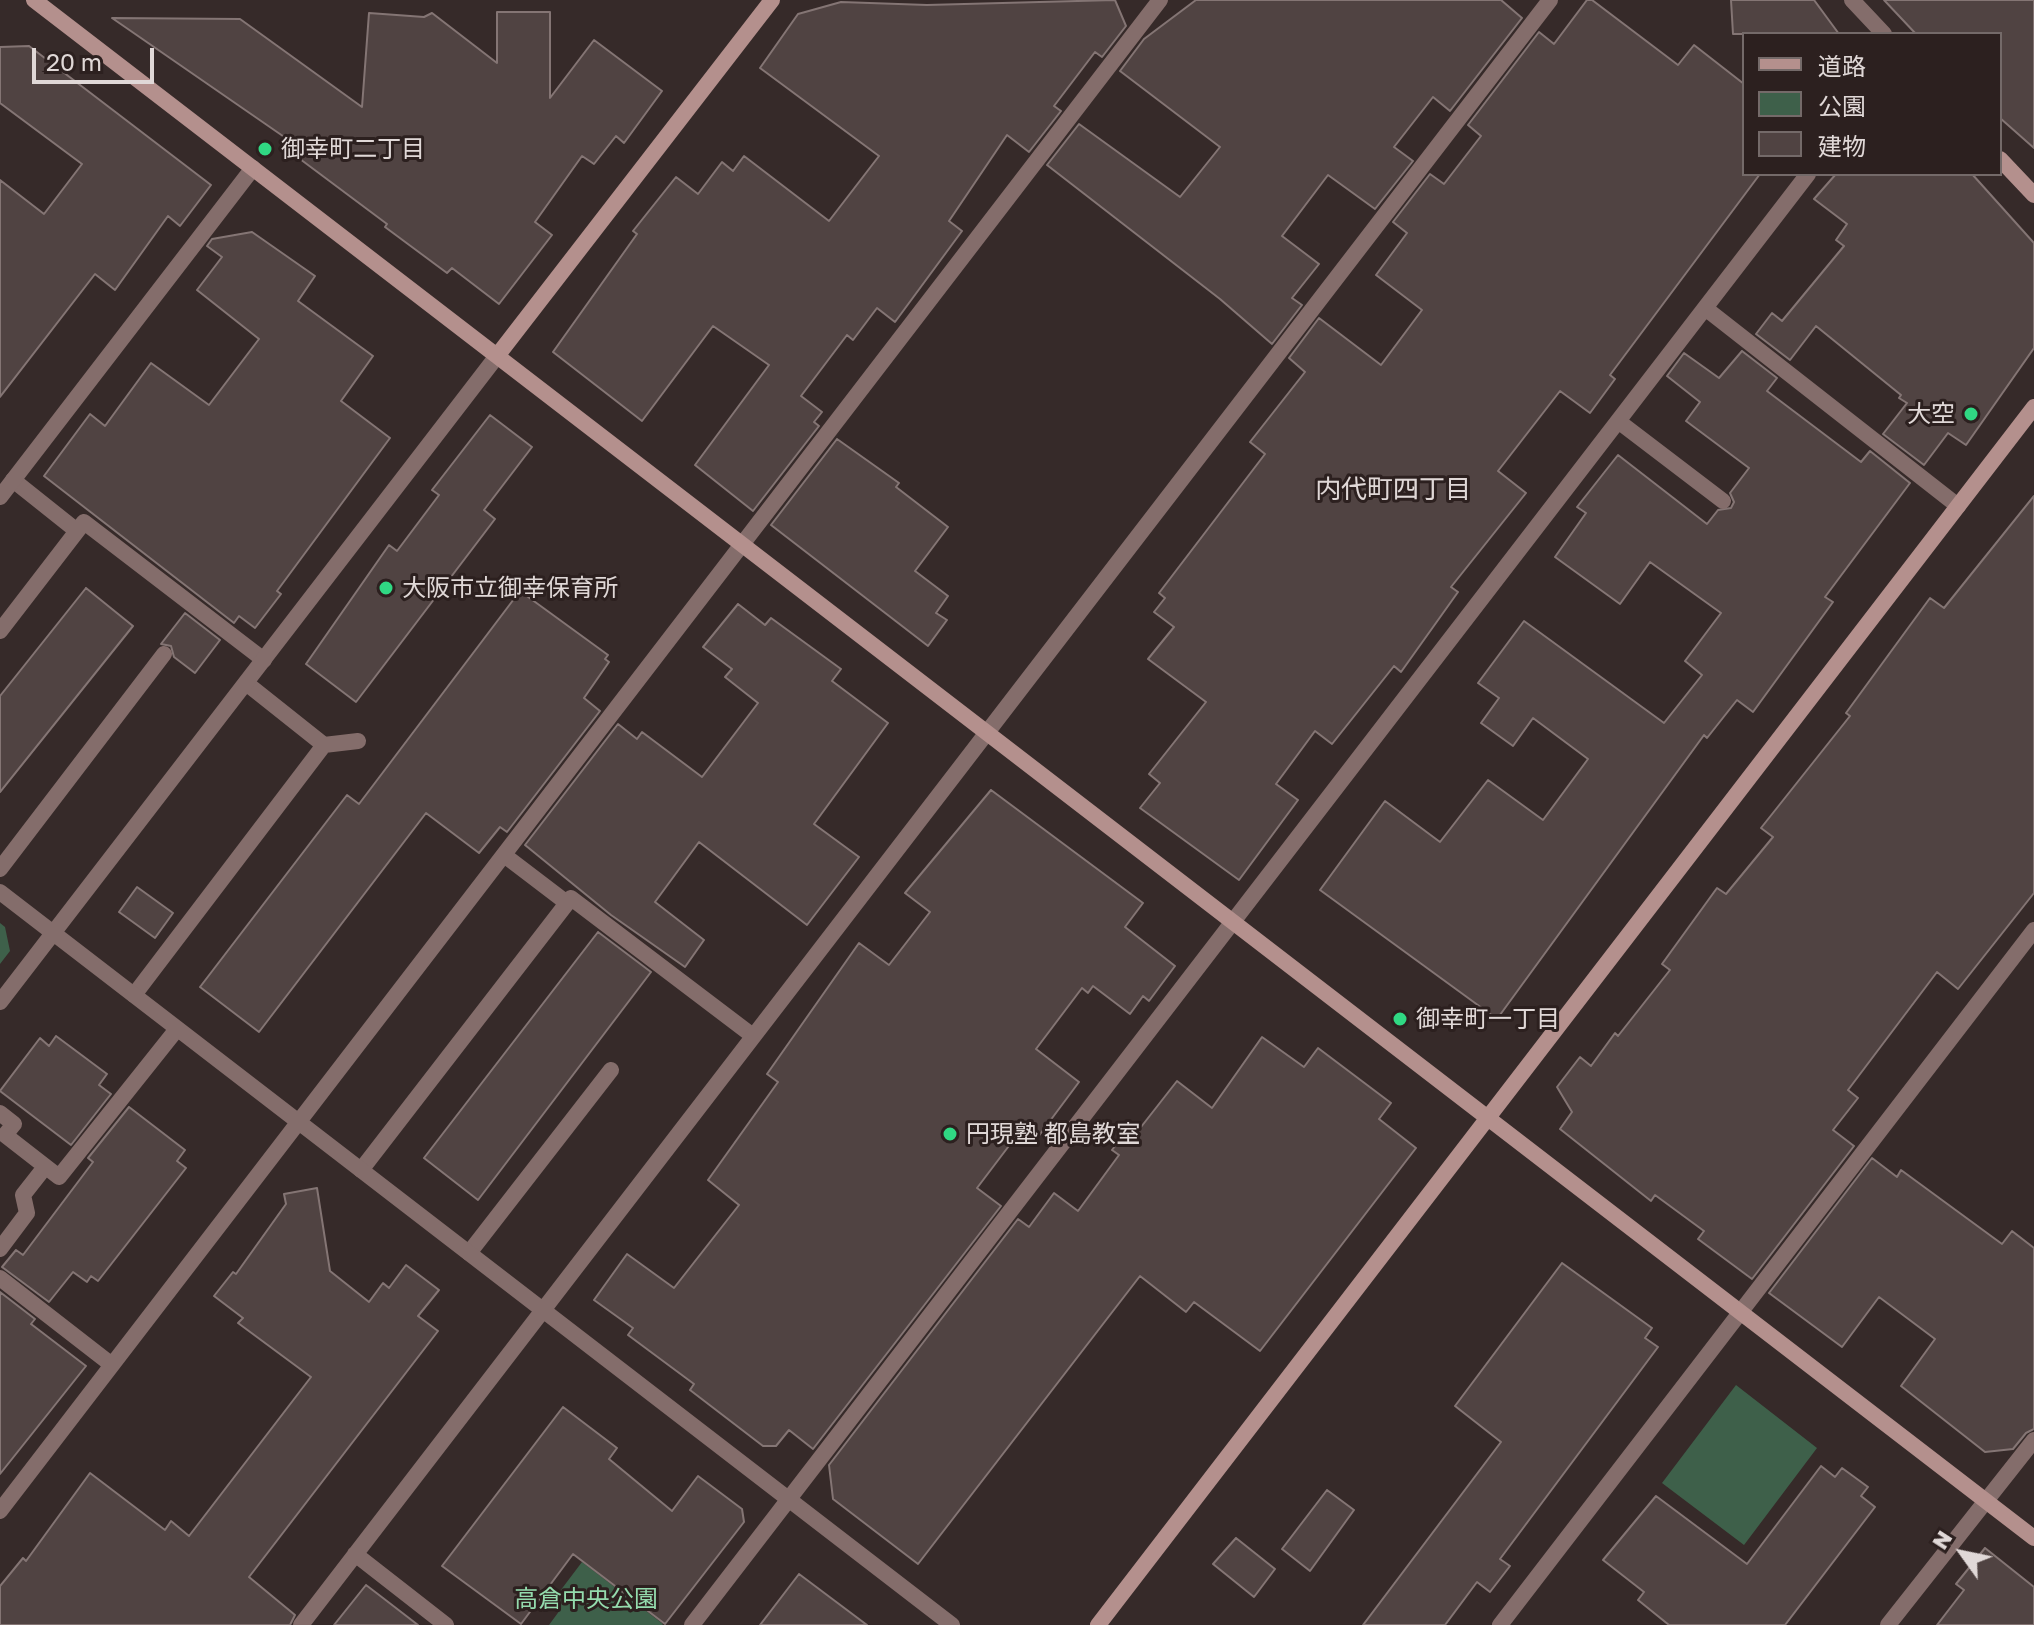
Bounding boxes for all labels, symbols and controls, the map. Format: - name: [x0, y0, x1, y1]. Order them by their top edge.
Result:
- scale bar: [36, 32, 158, 82]
- legend: [1742, 32, 2002, 176]
- text: 20 m: [46, 47, 102, 76]
- text: 道路: [1818, 51, 1866, 80]
- text: 公園: [1818, 91, 1866, 120]
- text: 建物: [1818, 131, 1866, 160]
- place label: 御幸町二丁目: [281, 135, 425, 163]
- marker: 御幸町二丁目: [256, 140, 274, 158]
- place label: 大空: [1907, 400, 1955, 428]
- marker: 大空: [1962, 405, 1980, 423]
- district label: 内代町四丁目: [1315, 474, 1471, 506]
- place label: 大阪市立御幸保育所: [402, 574, 618, 602]
- marker: 大阪市立御幸保育所: [377, 579, 395, 597]
- place label: 御幸町一丁目: [1416, 1005, 1560, 1033]
- marker: 御幸町一丁目: [1391, 1010, 1409, 1028]
- place label: 円現塾 都島教室: [966, 1120, 1140, 1148]
- marker: 円現塾 都島教室: [941, 1125, 959, 1143]
- north arrow: [1922, 1513, 2002, 1593]
- text: N: [1926, 1525, 1957, 1554]
- park label: 高倉中央公園: [514, 1585, 658, 1613]

